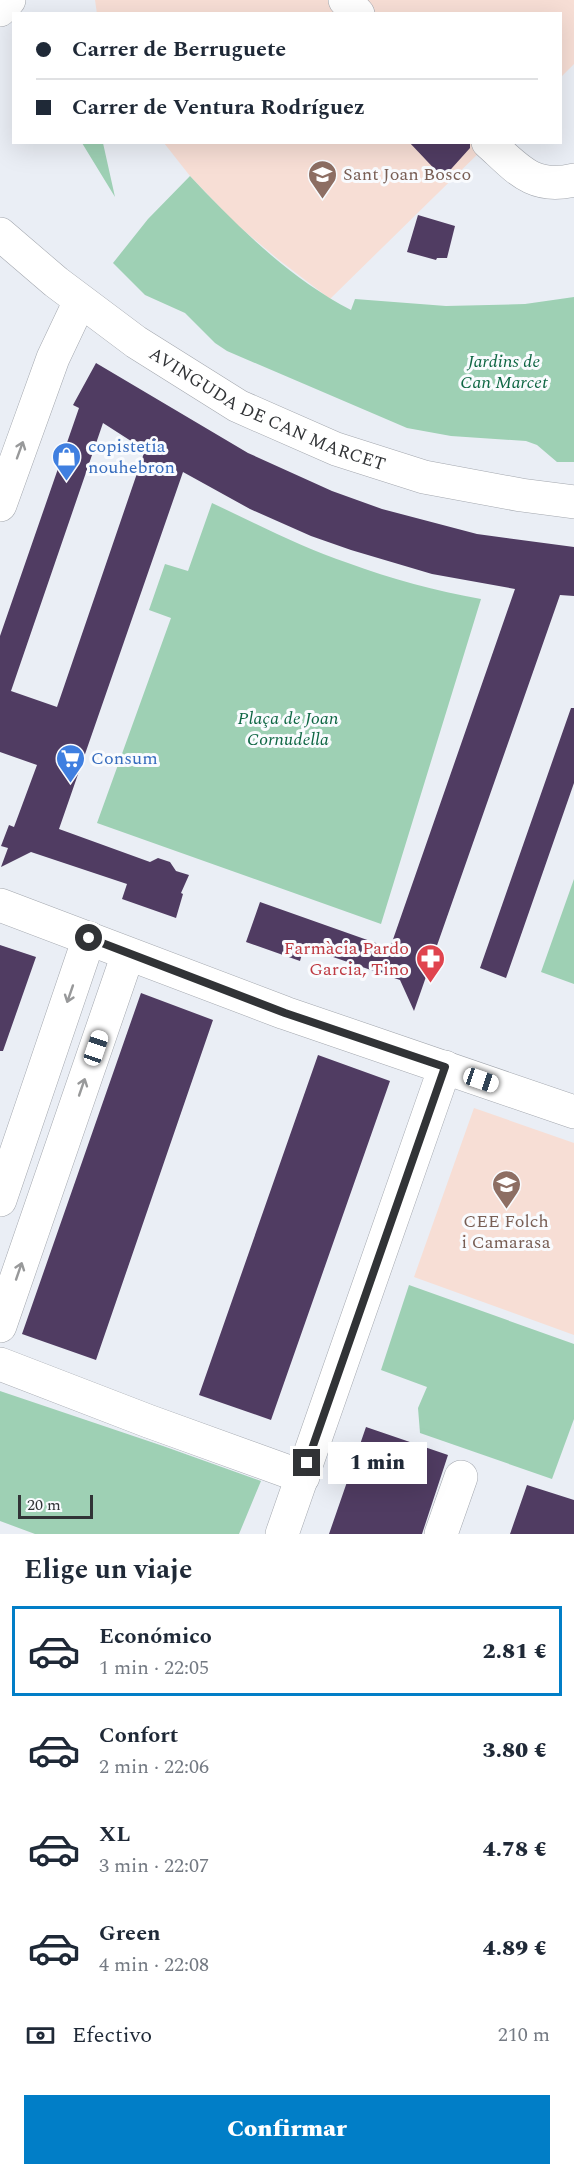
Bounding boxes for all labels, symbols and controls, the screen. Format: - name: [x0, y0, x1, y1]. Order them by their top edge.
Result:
- text: Carrer de Berruguete: [72, 33, 286, 66]
- text: Carrer de Ventura Rodríguez: [72, 91, 365, 124]
- school or university icon: Sant Joan Bosco: [306, 158, 338, 200]
- place label: Sant Joan Bosco: [343, 161, 471, 188]
- street label: AVINGUDA DE CAN MARCET: [144, 340, 389, 477]
- park label: Jardins de Can Marcet: [460, 348, 548, 396]
- place label: copistetia nouhebron: [88, 433, 175, 481]
- shop icon: copistetia nouhebron: [51, 440, 83, 482]
- one-way arrow: [15, 441, 26, 460]
- park label: Plaça de Joan Cornudella: [238, 705, 339, 753]
- supermarket icon: Consum: [54, 742, 86, 784]
- place label: Consum: [91, 745, 158, 772]
- route start: [75, 924, 102, 951]
- place label: Farmàcia Pardo Garcia, Tino: [284, 935, 409, 983]
- pharmacy icon: Farmàcia Pardo Garcia, Tino: [414, 942, 446, 984]
- one-way arrow: [64, 984, 75, 1003]
- car: [82, 1028, 110, 1068]
- car: [461, 1066, 501, 1094]
- one-way arrow: [78, 1078, 89, 1097]
- school or university icon: CEE Folch i Camarasa: [490, 1168, 522, 1210]
- place label: CEE Folch i Camarasa: [462, 1208, 551, 1256]
- one-way arrow: [14, 1262, 25, 1281]
- callout: 1 min: [328, 1442, 427, 1484]
- text: 1 min: [350, 1448, 405, 1478]
- route end: [293, 1449, 320, 1476]
- scale bar: [18, 1492, 93, 1520]
- text: 20 m: [27, 1493, 61, 1517]
- text: Elige un viaje: [24, 1549, 192, 1591]
- text: Económico: [99, 1620, 212, 1653]
- icon: car: [27, 1624, 81, 1678]
- text: 2.81 €: [483, 1635, 547, 1668]
- text: 1 min · 22:05: [99, 1653, 209, 1683]
- text: Confort: [99, 1719, 178, 1752]
- icon: car: [27, 1723, 81, 1777]
- text: 3.80 €: [483, 1734, 547, 1767]
- text: 2 min · 22:06: [99, 1752, 209, 1782]
- text: XL: [99, 1818, 130, 1851]
- icon: car: [27, 1822, 81, 1876]
- text: 4.78 €: [483, 1833, 547, 1866]
- text: 3 min · 22:07: [99, 1851, 209, 1881]
- text: Green: [99, 1917, 161, 1950]
- icon: car: [27, 1921, 81, 1975]
- text: 4.89 €: [483, 1932, 547, 1965]
- text: 4 min · 22:08: [99, 1950, 209, 1980]
- icon: cash: [24, 2019, 57, 2052]
- text: Efectivo: [72, 2019, 152, 2052]
- text: 210 m: [498, 2020, 550, 2050]
- button: Confirmar: [24, 2095, 550, 2164]

